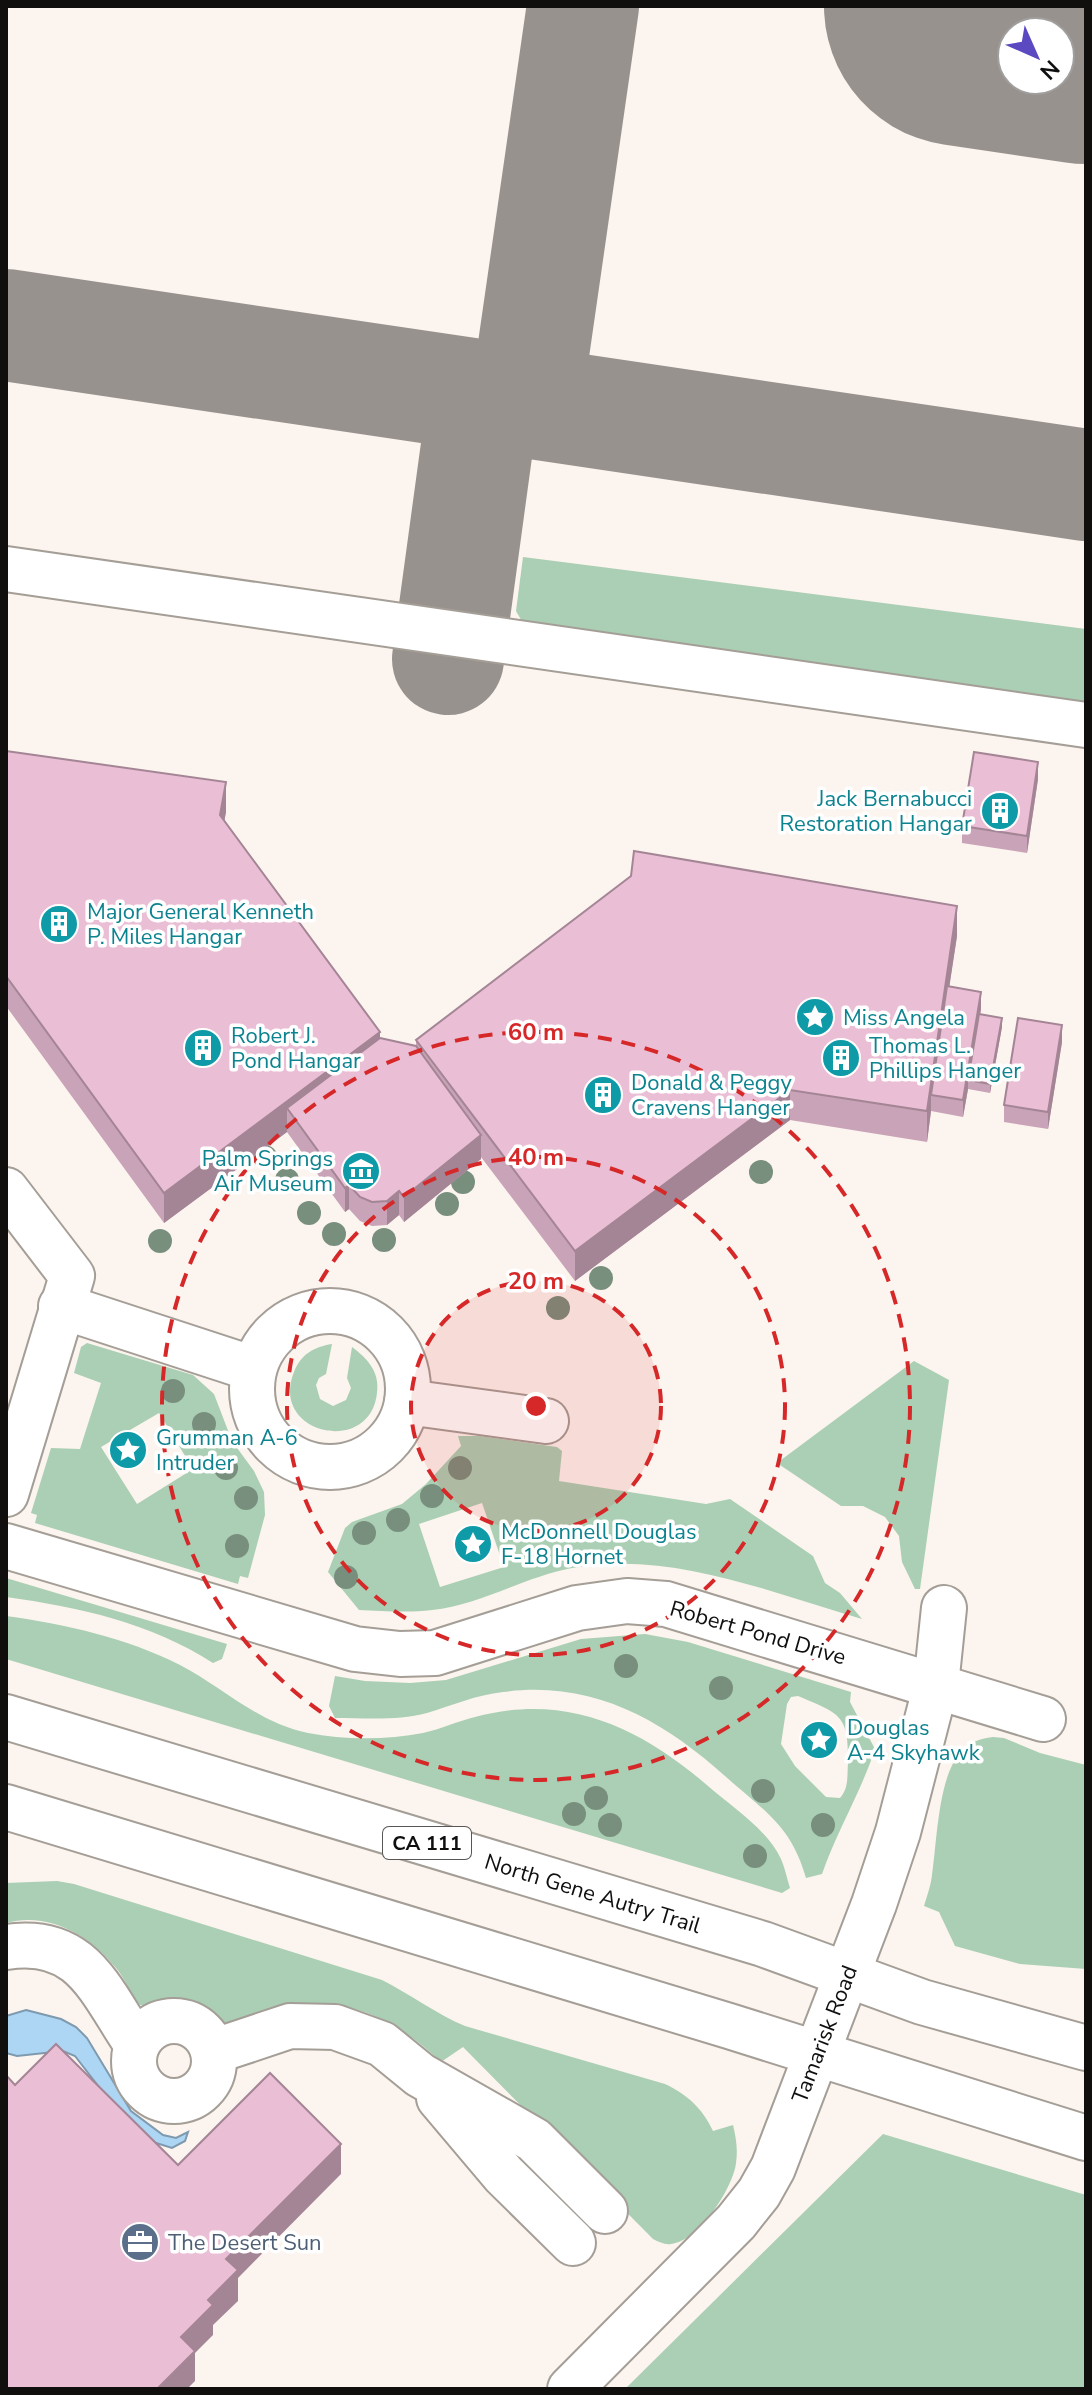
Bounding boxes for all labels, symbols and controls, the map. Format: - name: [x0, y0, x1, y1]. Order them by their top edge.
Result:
- north arrow: [996, 16, 1076, 96]
- text: N: [1033, 53, 1066, 86]
- place label: Jack Bernabucci Restoration Hangar: [780, 784, 972, 839]
- building icon: Jack Bernabucci Restoration Hangar: [979, 790, 1021, 832]
- place label: Major General Kenneth P. Miles Hangar: [87, 897, 314, 952]
- building icon: Major General Kenneth P. Miles Hangar: [38, 903, 80, 945]
- place icon: Miss Angela: [794, 996, 836, 1038]
- place label: Miss Angela: [843, 1003, 965, 1033]
- text: 60 m: [508, 1016, 564, 1048]
- place label: Robert J. Pond Hangar: [231, 1021, 361, 1076]
- building icon: Robert J. Pond Hangar: [182, 1027, 224, 1069]
- place label: Thomas L. Phillips Hanger: [869, 1031, 1021, 1086]
- building icon: Thomas L. Phillips Hanger: [820, 1037, 862, 1079]
- place label: Donald & Peggy Cravens Hanger: [631, 1068, 792, 1123]
- building icon: Donald & Peggy Cravens Hanger: [582, 1074, 624, 1116]
- text: 40 m: [508, 1141, 564, 1173]
- place label: Palm Springs Air Museum: [202, 1144, 333, 1199]
- museum icon: Palm Springs Air Museum: [340, 1150, 382, 1192]
- text: 20 m: [508, 1265, 564, 1297]
- centre of rings: [522, 1392, 550, 1420]
- place label: Grumman A-6 Intruder: [156, 1423, 298, 1478]
- place icon: Grumman A-6 Intruder: [107, 1429, 149, 1471]
- place label: McDonnell Douglas F-18 Hornet: [501, 1517, 696, 1572]
- place icon: McDonnell Douglas F-18 Hornet: [452, 1523, 494, 1565]
- street label: Robert Pond Drive: [666, 1593, 849, 1672]
- place label: Douglas A-4 Skyhawk: [847, 1713, 981, 1768]
- place icon: Douglas A-4 Skyhawk: [798, 1719, 840, 1761]
- road number: CA 111: [383, 1827, 471, 1859]
- street label: North Gene Autry Trail: [481, 1847, 705, 1941]
- street label: Tamarisk Road: [785, 1961, 865, 2107]
- office icon: The Desert Sun: [119, 2221, 161, 2263]
- place label: The Desert Sun: [168, 2228, 322, 2258]

